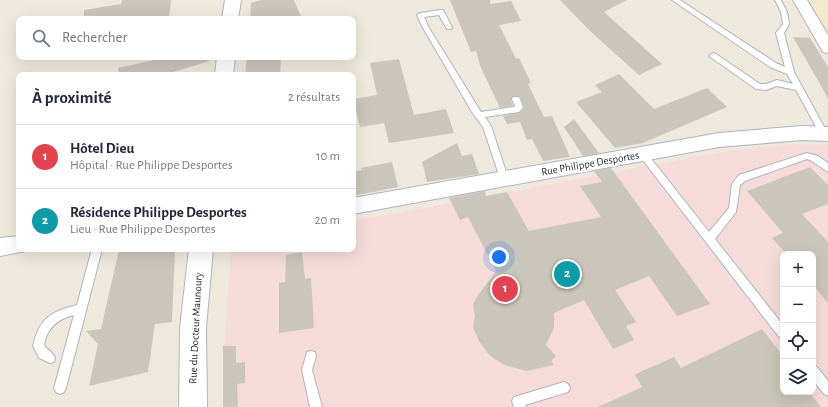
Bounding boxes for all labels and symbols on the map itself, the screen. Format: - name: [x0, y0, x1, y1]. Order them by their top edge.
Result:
- street label: Rue Philippe Desportes: [540, 149, 640, 178]
- your location: [489, 247, 509, 267]
- pin: 2: [554, 259, 580, 289]
- street label: Rue du Docteur Maunoury: [187, 272, 204, 384]
- pin: 1: [492, 274, 518, 304]

